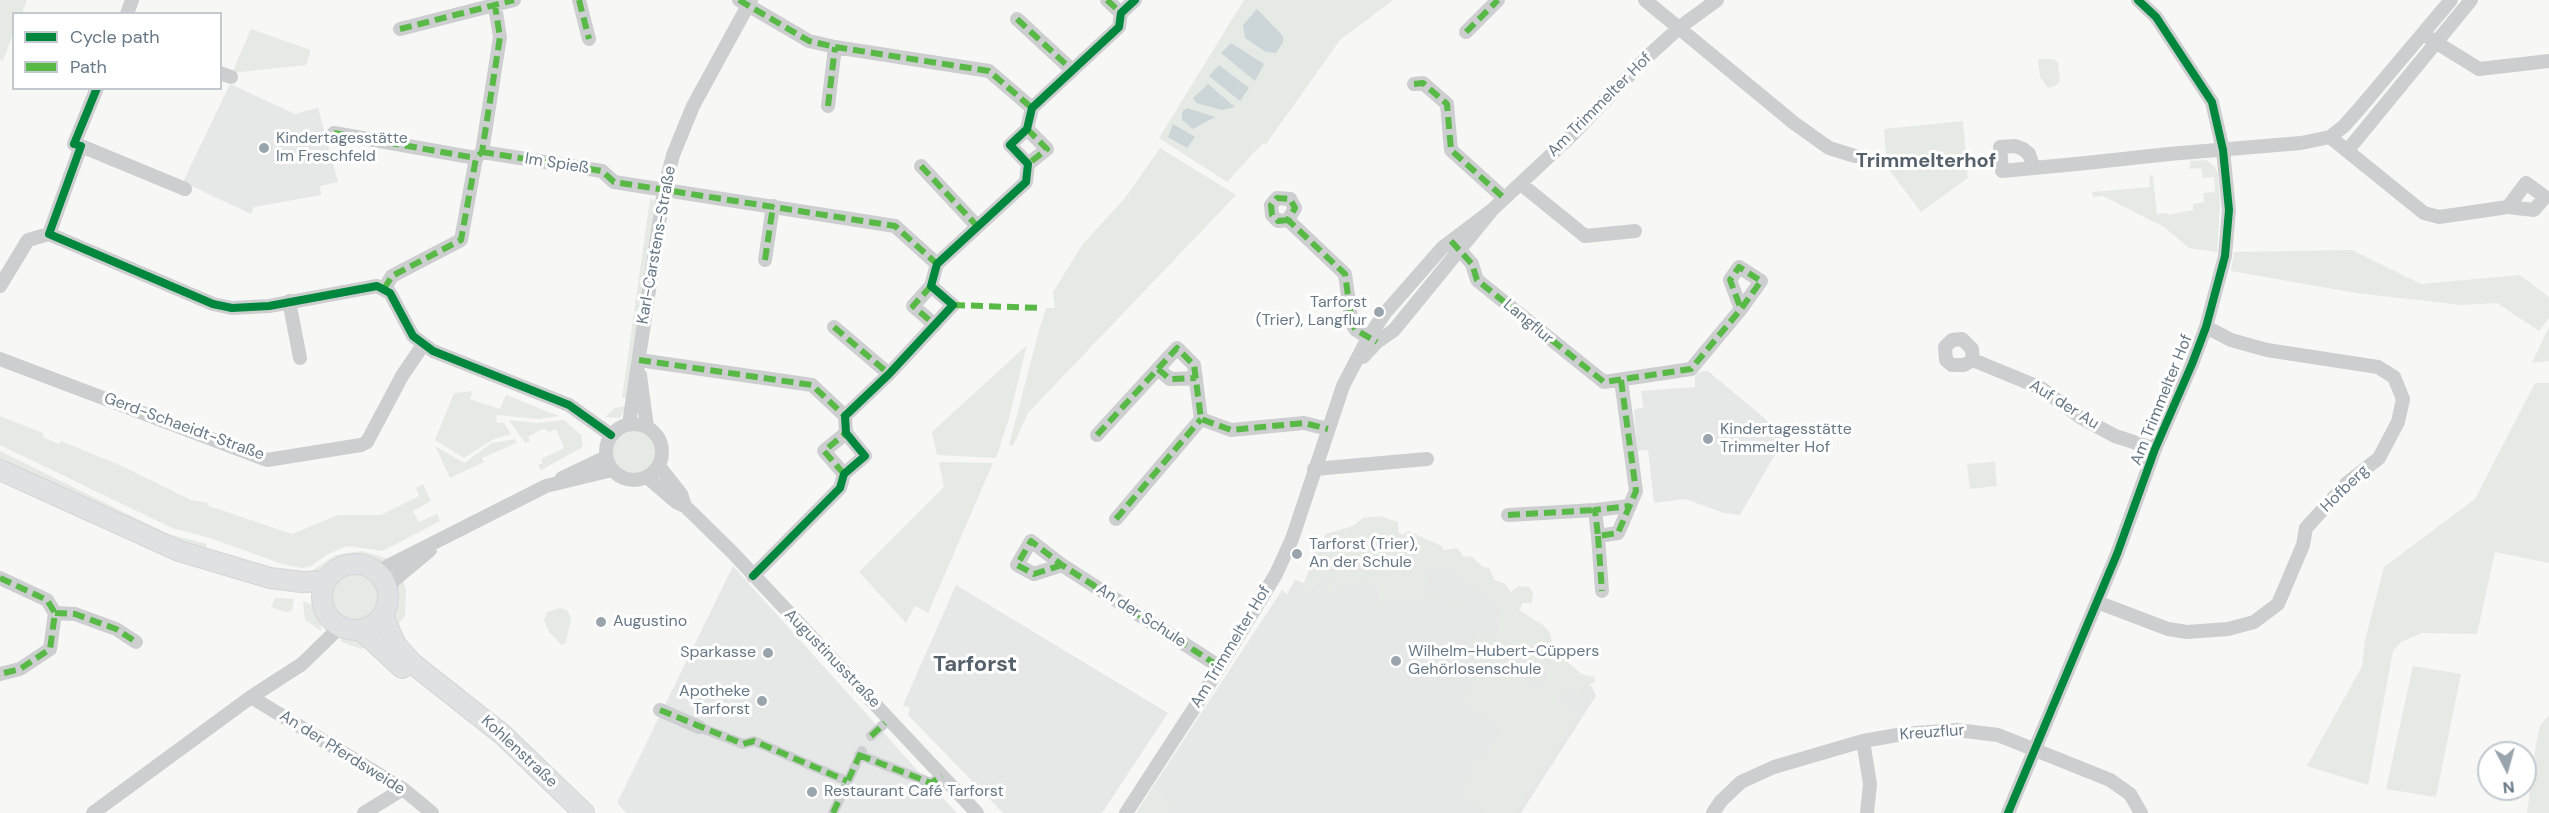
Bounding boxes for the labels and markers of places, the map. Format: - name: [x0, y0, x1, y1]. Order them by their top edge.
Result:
- place label: Kindertagesstätte Im Freschfeld: [276, 129, 408, 167]
- marker: Kindertagesstätte Im Freschfeld: [257, 141, 271, 155]
- place label: Tarforst (Trier), Langflur: [1256, 293, 1367, 331]
- marker: Tarforst (Trier), Langflur: [1372, 305, 1386, 319]
- place label: Kindertagesstätte Trimmelter Hof: [1720, 420, 1852, 458]
- marker: Kindertagesstätte Trimmelter Hof: [1701, 432, 1715, 446]
- place label: Tarforst (Trier), An der Schule: [1309, 535, 1418, 573]
- marker: Tarforst (Trier), An der Schule: [1290, 547, 1304, 561]
- place label: Augustino: [613, 612, 687, 632]
- marker: Augustino: [594, 615, 608, 629]
- place label: Wilhelm-Hubert-Cüppers Gehörlosenschule: [1408, 642, 1599, 680]
- place label: Sparkasse: [680, 643, 756, 663]
- marker: Sparkasse: [761, 646, 775, 660]
- marker: Wilhelm-Hubert-Cüppers Gehörlosenschule: [1389, 654, 1403, 668]
- place label: Apotheke Tarforst: [679, 682, 750, 720]
- marker: Apotheke Tarforst: [755, 694, 769, 708]
- place label: Restaurant Café Tarforst: [824, 782, 1004, 802]
- marker: Restaurant Café Tarforst: [805, 785, 819, 799]

